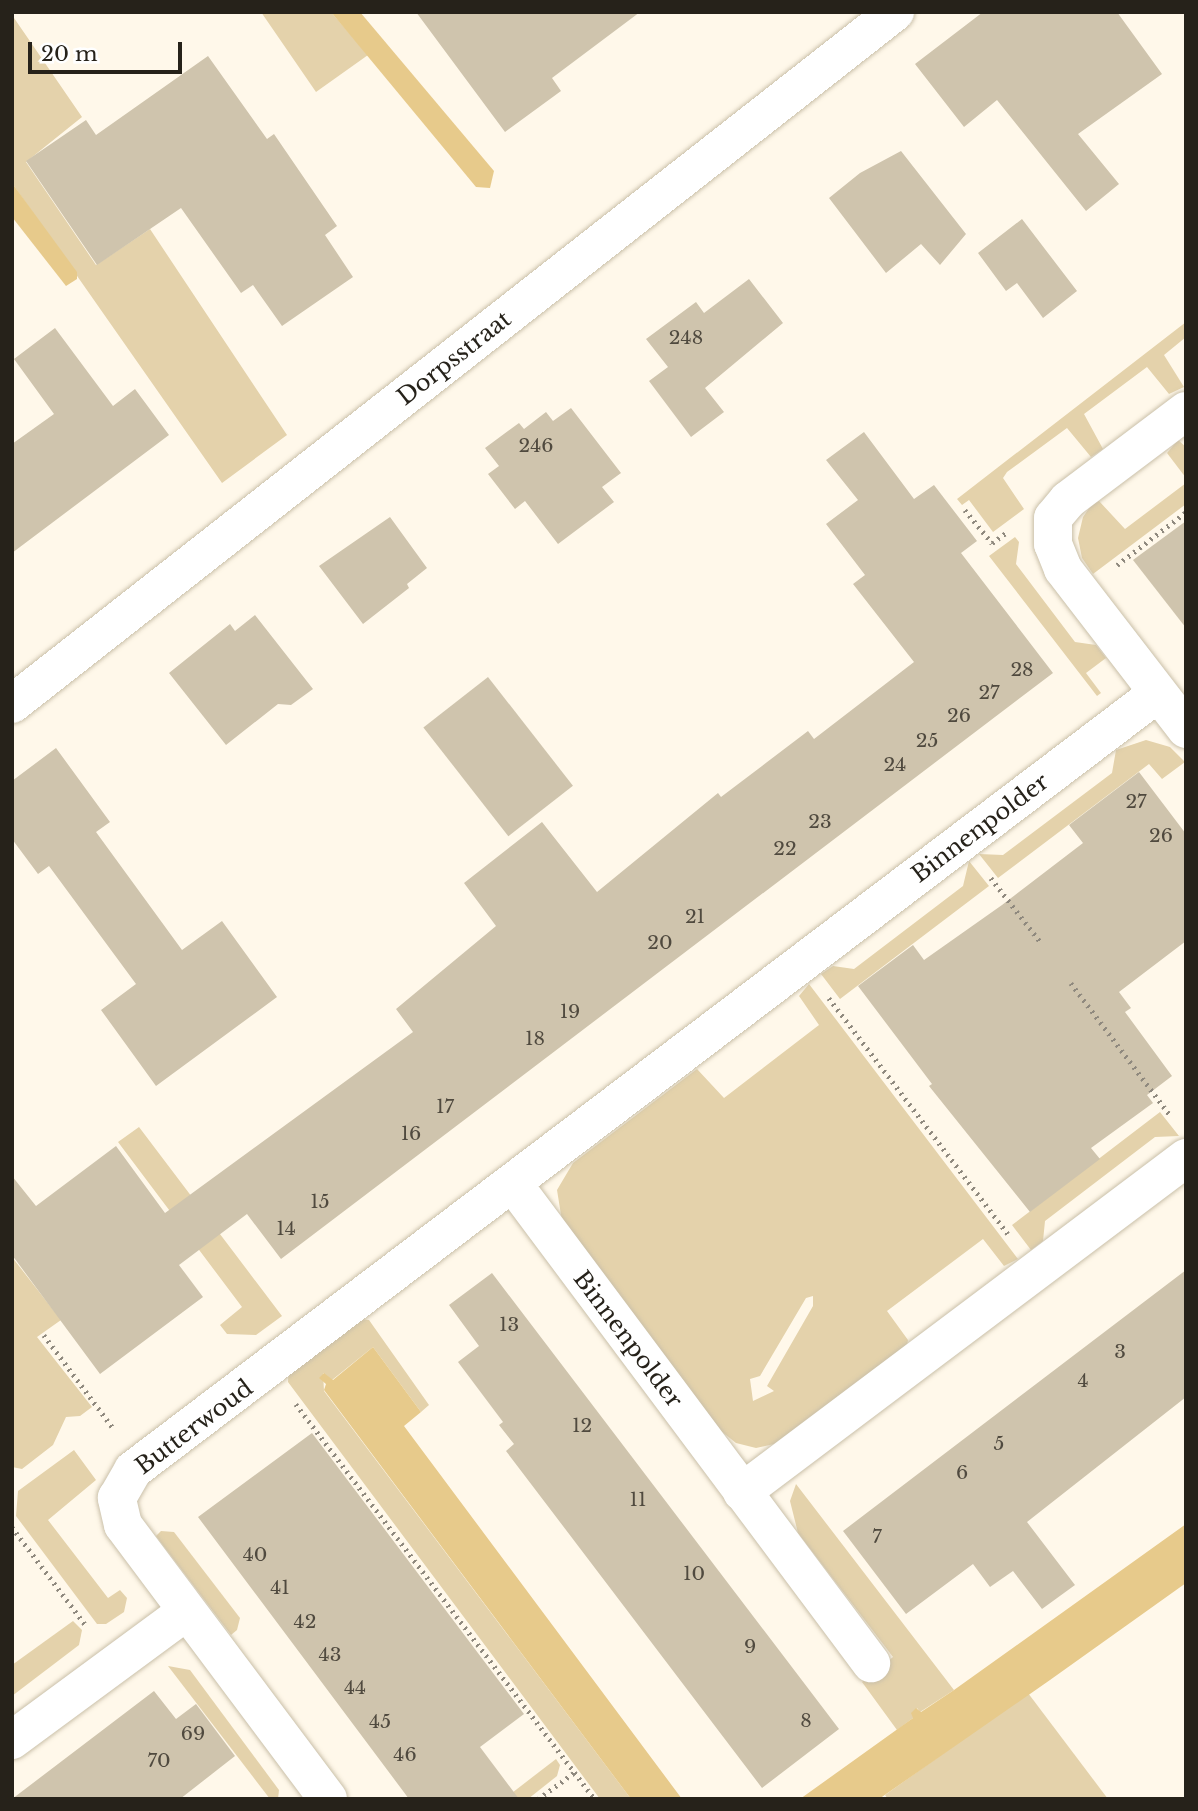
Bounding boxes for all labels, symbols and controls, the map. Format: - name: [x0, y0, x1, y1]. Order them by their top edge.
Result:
- scale bar: [32, 28, 186, 72]
- text: 20 m: [41, 41, 98, 67]
- street label: Dorpsstraat: [392, 305, 516, 411]
- house number: 248: [669, 327, 703, 349]
- house number: 246: [518, 435, 554, 457]
- house number: 28: [1010, 659, 1034, 681]
- house number: 27: [978, 682, 1000, 704]
- house number: 26: [947, 705, 971, 727]
- house number: 25: [916, 730, 938, 752]
- house number: 24: [884, 754, 906, 776]
- street label: Binnenpolder: [906, 768, 1054, 888]
- house number: 27: [1125, 791, 1147, 813]
- house number: 23: [808, 811, 832, 833]
- house number: 26: [1149, 825, 1173, 847]
- house number: 22: [773, 838, 797, 860]
- house number: 21: [685, 906, 705, 928]
- house number: 20: [647, 932, 673, 954]
- house number: 19: [560, 1001, 580, 1023]
- house number: 18: [525, 1028, 545, 1050]
- house number: 17: [436, 1096, 454, 1118]
- house number: 16: [401, 1123, 421, 1145]
- house number: 15: [310, 1191, 330, 1213]
- house number: 14: [276, 1218, 296, 1240]
- street label: Binnenpolder: [568, 1265, 688, 1413]
- house number: 13: [499, 1314, 519, 1336]
- house number: 3: [1114, 1341, 1126, 1363]
- house number: 4: [1077, 1370, 1089, 1392]
- street label: Butterwoud: [130, 1374, 258, 1480]
- house number: 12: [572, 1415, 592, 1437]
- house number: 5: [994, 1433, 1004, 1455]
- house number: 6: [956, 1462, 968, 1484]
- house number: 11: [630, 1489, 646, 1511]
- house number: 7: [872, 1526, 882, 1548]
- house number: 40: [243, 1544, 267, 1566]
- house number: 10: [683, 1563, 705, 1585]
- house number: 41: [270, 1577, 290, 1599]
- house number: 42: [294, 1611, 316, 1633]
- house number: 9: [744, 1636, 756, 1658]
- house number: 43: [319, 1644, 341, 1666]
- house number: 44: [344, 1677, 366, 1699]
- house number: 8: [800, 1710, 812, 1732]
- house number: 45: [369, 1711, 391, 1733]
- house number: 69: [181, 1723, 205, 1745]
- house number: 46: [393, 1744, 417, 1766]
- house number: 70: [147, 1750, 171, 1772]

